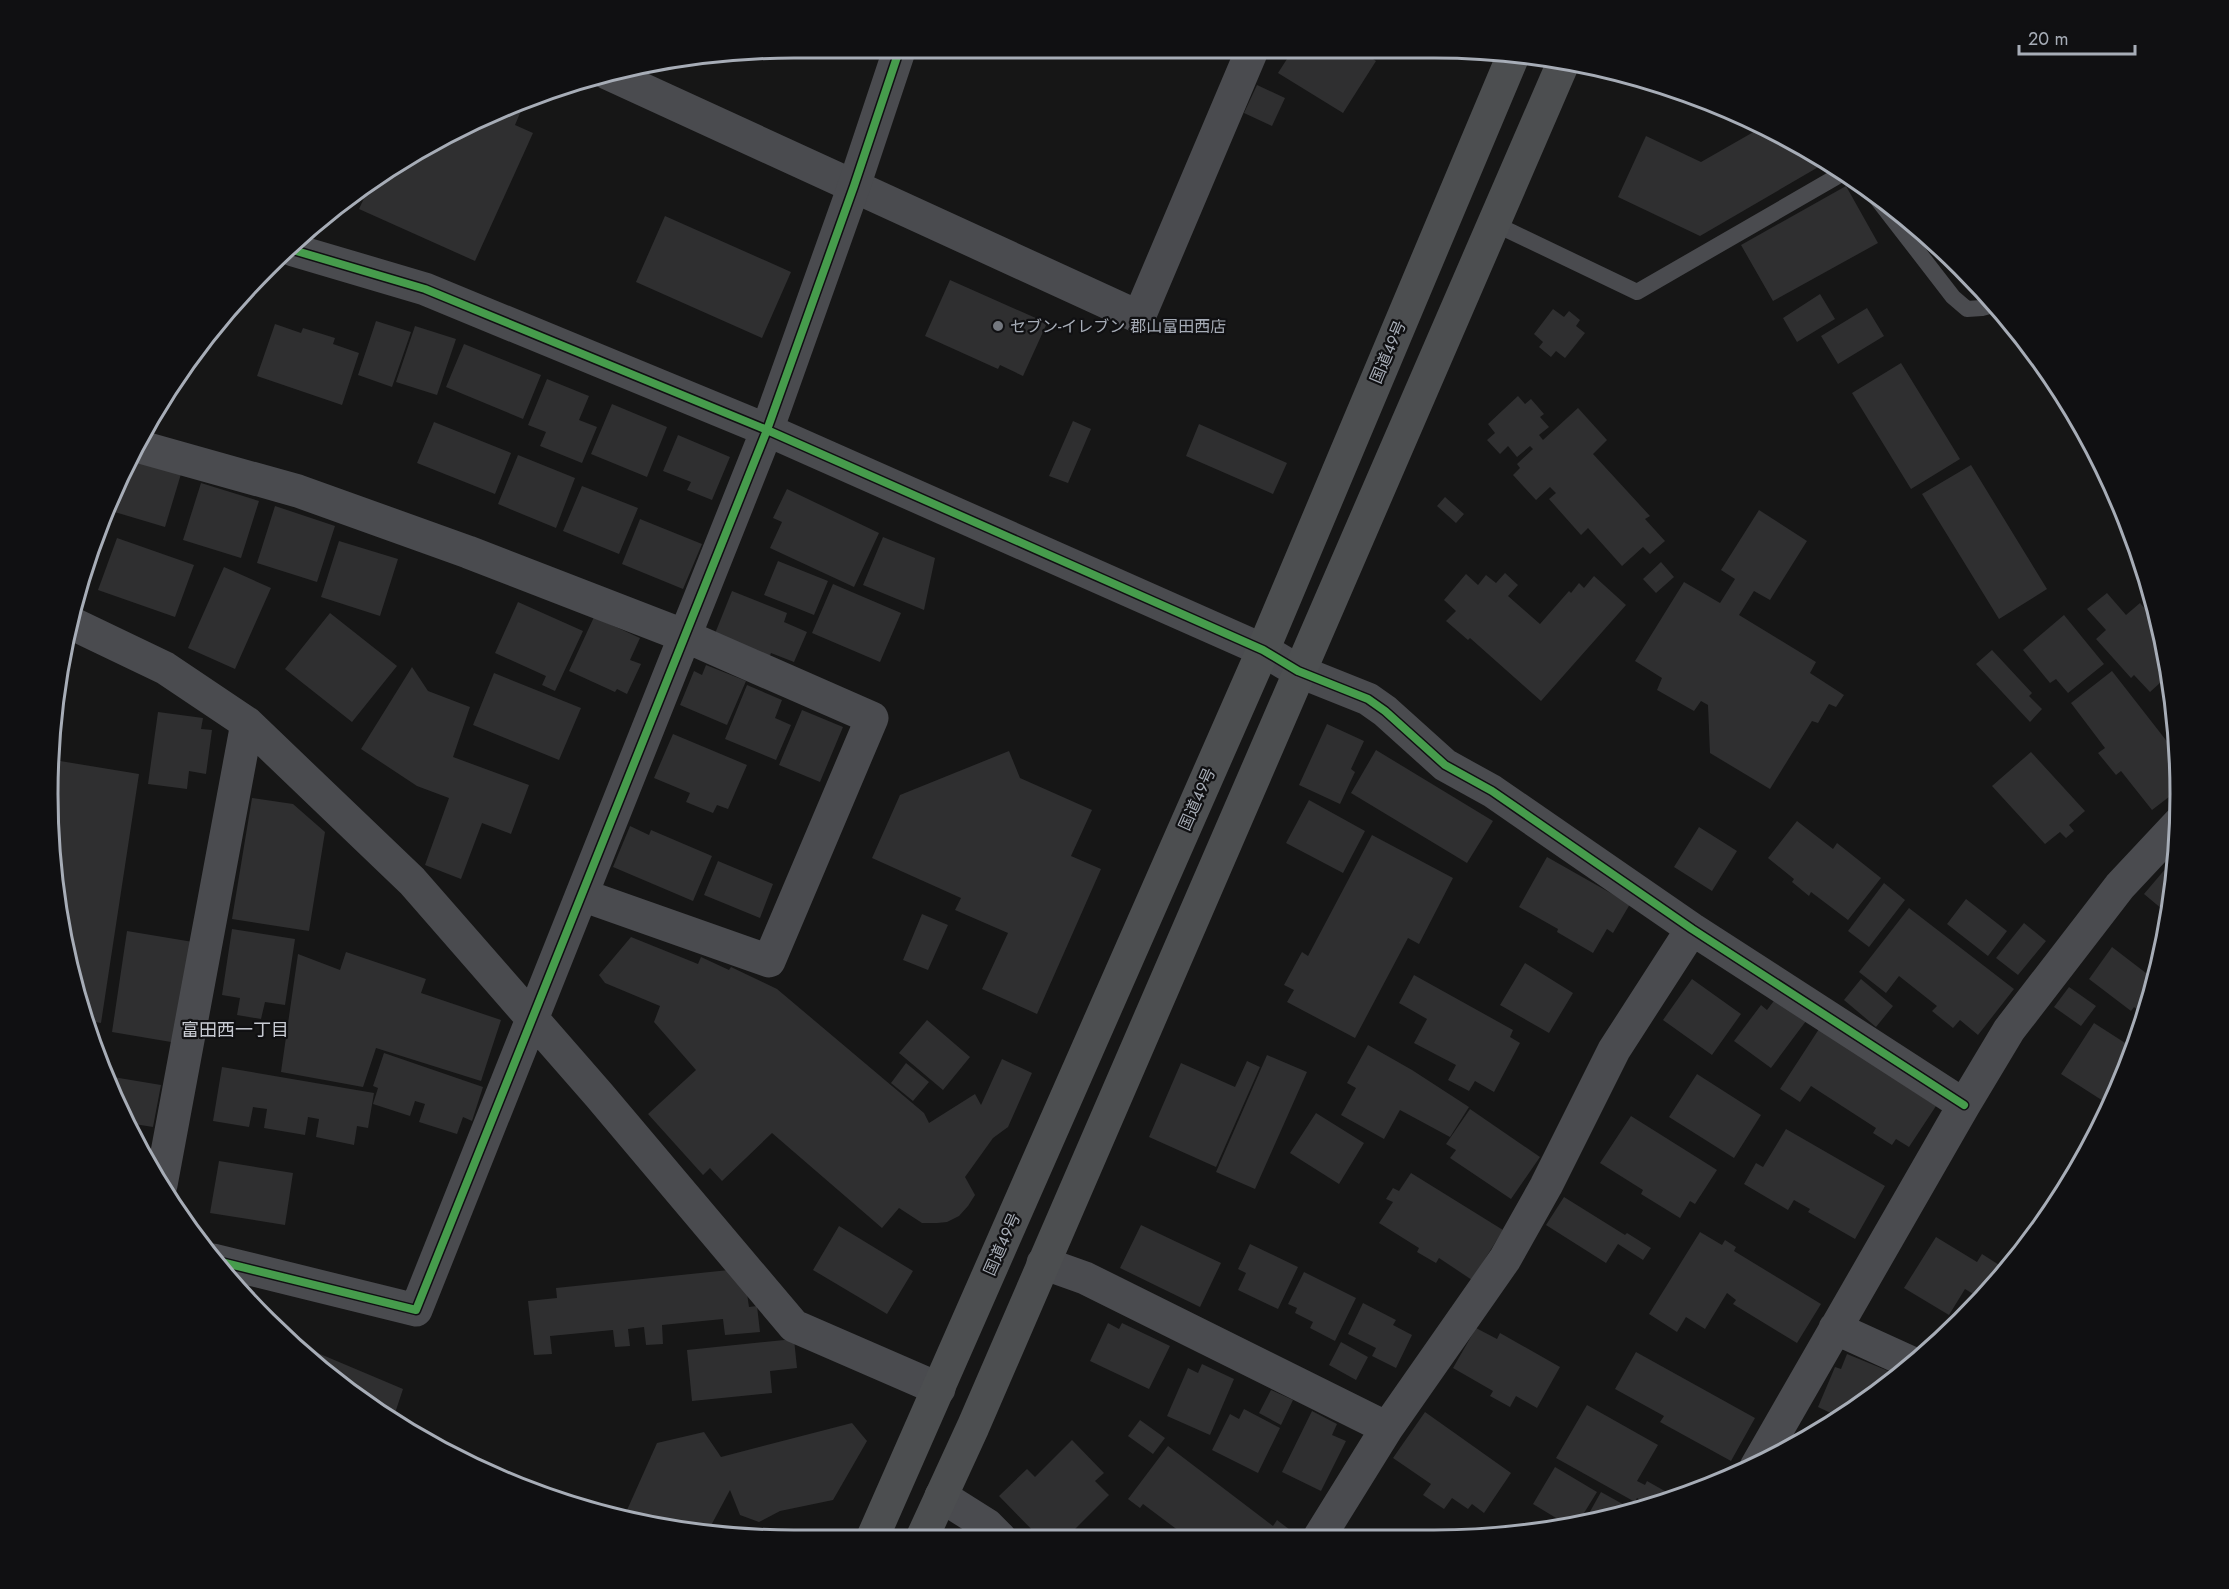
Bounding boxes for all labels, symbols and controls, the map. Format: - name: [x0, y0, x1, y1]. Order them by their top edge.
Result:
- scale bar: [2019, 18, 2134, 56]
- text: 20 m: [2028, 26, 2068, 52]
- place label: セブン-イレブン 郡山富田西店: [1010, 315, 1226, 338]
- street label: 国道49号: [1364, 317, 1412, 387]
- marker: セブン-イレブン 郡山富田西店: [991, 319, 1005, 333]
- street label: 国道49号: [1173, 764, 1221, 834]
- district label: 富田西一丁目: [181, 1017, 289, 1043]
- street label: 国道49号: [978, 1209, 1026, 1279]

